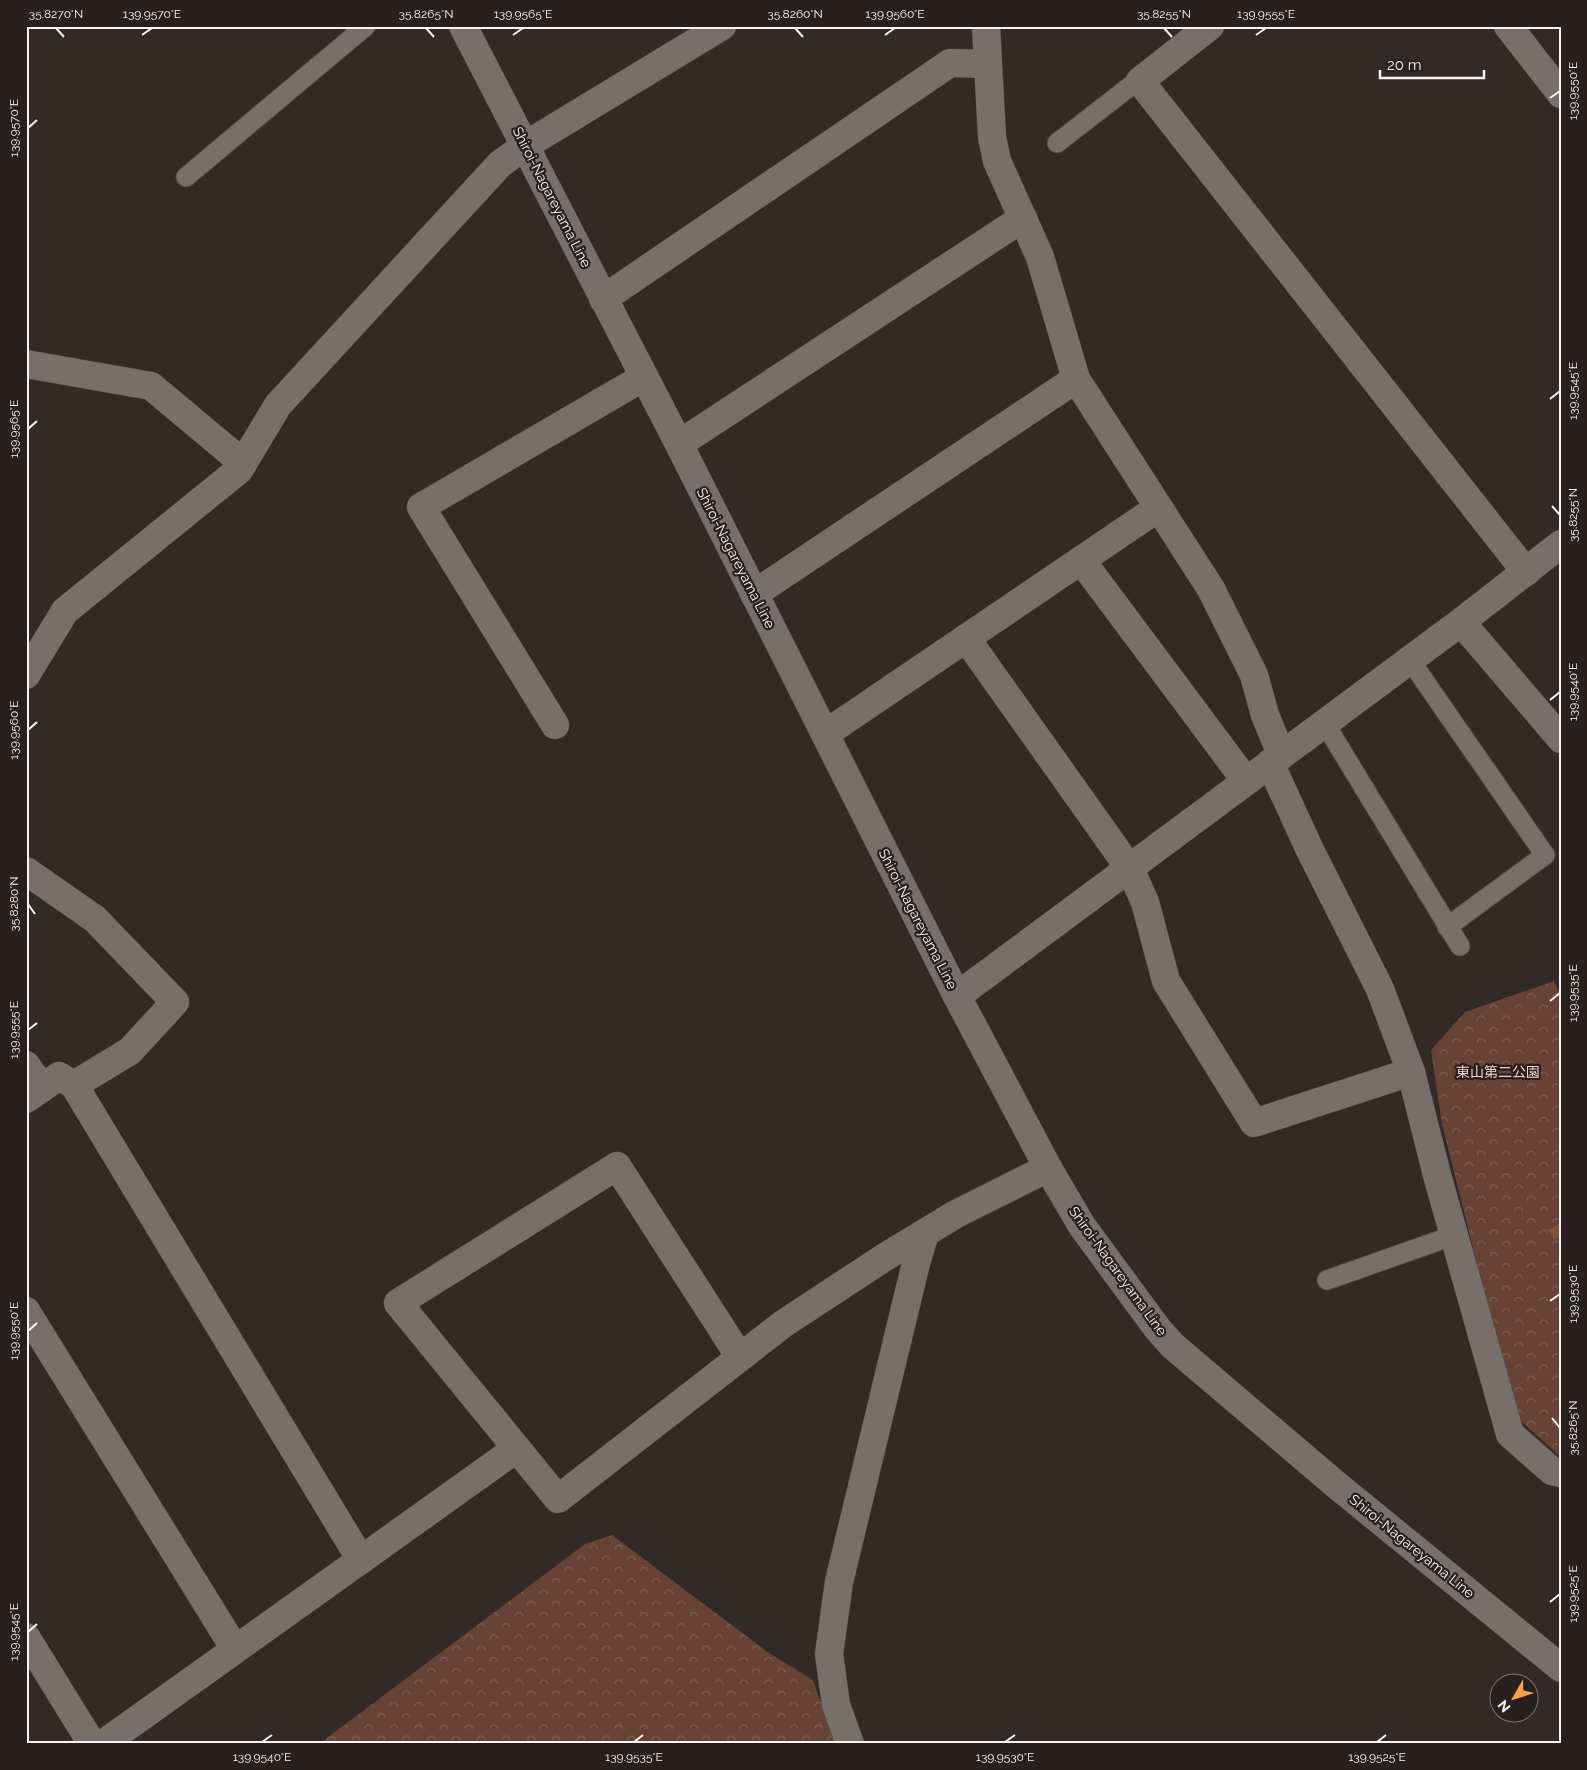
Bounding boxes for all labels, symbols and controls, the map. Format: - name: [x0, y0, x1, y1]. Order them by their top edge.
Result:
- text: 35.8270°N: [29, 7, 83, 21]
- text: 139.9570°E: [123, 7, 181, 21]
- text: 35.8265°N: [399, 7, 453, 21]
- text: 139.9565°E: [494, 7, 552, 21]
- text: 35.8260°N: [767, 7, 823, 21]
- text: 139.9560°E: [865, 7, 925, 21]
- text: 35.8255°N: [1137, 7, 1191, 21]
- text: 139.9555°E: [1237, 7, 1295, 21]
- scale bar: [1380, 48, 1483, 80]
- text: 20 m: [1387, 56, 1422, 74]
- text: 139.9550°E: [1566, 62, 1580, 120]
- text: 139.9570°E: [7, 99, 21, 157]
- street label: Shiroi-Nagareyama Line: [510, 124, 594, 270]
- text: 139.9545°E: [1566, 362, 1580, 420]
- text: 139.9565°E: [7, 400, 21, 458]
- street label: Shiroi-Nagareyama Line: [694, 485, 778, 631]
- text: 35.8255°N: [1566, 488, 1580, 542]
- text: 139.9540°E: [1566, 663, 1580, 721]
- text: 139.9560°E: [7, 700, 21, 760]
- street label: Shiroi-Nagareyama Line: [876, 846, 960, 992]
- text: 35.8280°N: [7, 876, 21, 932]
- text: 139.9535°E: [1566, 964, 1580, 1022]
- text: 139.9555°E: [7, 1001, 21, 1059]
- park label: 東山第二公園: [1456, 1064, 1540, 1080]
- street label: Shiroi-Nagareyama Line: [1066, 1203, 1170, 1339]
- text: 139.9530°E: [1566, 1265, 1580, 1323]
- text: 139.9550°E: [7, 1302, 21, 1360]
- text: 35.8265°N: [1566, 1401, 1580, 1455]
- street label: Shiroi-Nagareyama Line: [1346, 1491, 1478, 1601]
- text: 139.9525°E: [1566, 1565, 1580, 1623]
- text: 139.9545°E: [7, 1603, 21, 1661]
- north arrow: [1490, 1672, 1540, 1722]
- text: N: [1494, 1697, 1513, 1715]
- text: 139.9540°E: [233, 1750, 291, 1764]
- text: 139.9535°E: [605, 1750, 663, 1764]
- text: 139.9530°E: [976, 1750, 1034, 1764]
- text: 139.9525°E: [1348, 1750, 1406, 1764]

